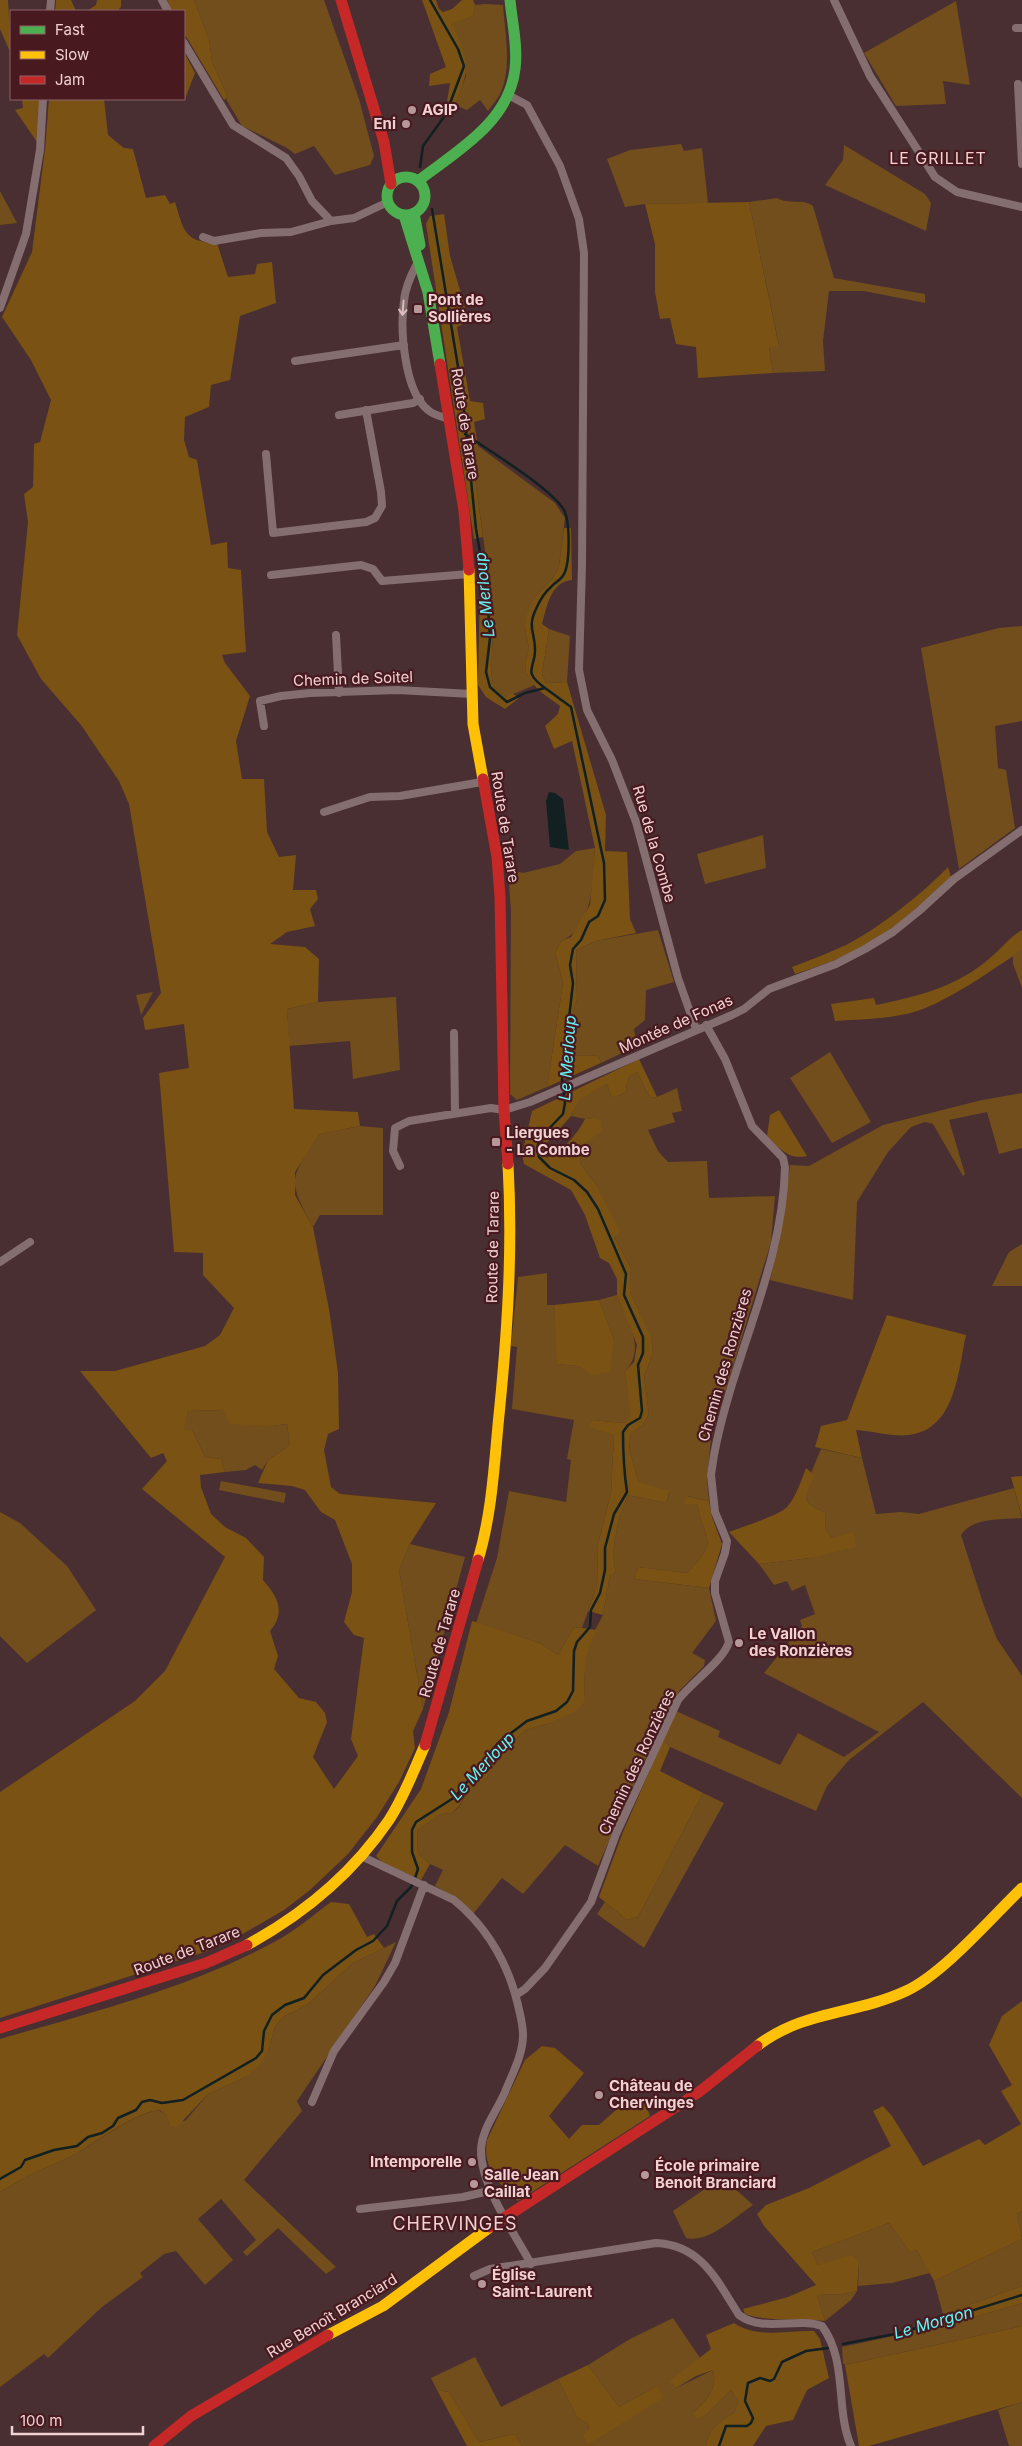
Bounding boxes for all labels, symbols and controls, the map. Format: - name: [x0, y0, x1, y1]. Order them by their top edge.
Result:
- legend: [10, 10, 185, 100]
- text: Fast: [55, 20, 85, 39]
- text: Slow: [55, 45, 89, 64]
- text: Jam: [55, 70, 85, 89]
- place label: AGIP: [422, 100, 458, 119]
- marker: AGIP: [406, 104, 418, 116]
- place label: Eni: [373, 114, 396, 133]
- marker: Eni: [400, 118, 412, 130]
- district label: LE GRILLET: [889, 148, 987, 168]
- place label: Pont de Sollières: [428, 290, 491, 326]
- one-way arrow: [399, 299, 408, 315]
- marker: Pont de Sollières: [412, 303, 424, 315]
- street label: Route de Tarare: [447, 367, 484, 481]
- water label: Le Merloup: [470, 551, 498, 639]
- street label: Chemin de Soitel: [293, 667, 413, 690]
- street label: Route de Tarare: [487, 770, 524, 884]
- street label: Rue de la Combe: [629, 783, 680, 905]
- street label: Montée de Fonas: [616, 990, 736, 1057]
- water label: Le Merloup: [554, 1014, 580, 1101]
- place label: Liergues - La Combe: [506, 1123, 590, 1159]
- marker: Liergues - La Combe: [490, 1136, 502, 1148]
- street label: Route de Tarare: [482, 1191, 503, 1303]
- street label: Chemin des Ronzières: [694, 1286, 756, 1444]
- street label: Route de Tarare: [415, 1586, 464, 1699]
- place label: Le Vallon des Ronzières: [749, 1624, 852, 1660]
- marker: Le Vallon des Ronzières: [733, 1637, 745, 1649]
- street label: Chemin des Ronzières: [594, 1686, 679, 1838]
- water label: Le Merloup: [446, 1728, 519, 1804]
- street label: Route de Tarare: [131, 1922, 243, 1980]
- place label: Château de Chervinges: [609, 2076, 694, 2112]
- marker: Château de Chervinges: [593, 2089, 605, 2101]
- place label: Intemporelle: [370, 2152, 462, 2171]
- marker: Intemporelle: [466, 2156, 478, 2168]
- place label: École primaire Benoit Branciard: [655, 2156, 776, 2192]
- place label: Salle Jean Caillat: [484, 2165, 559, 2201]
- marker: École primaire Benoit Branciard: [639, 2169, 651, 2181]
- marker: Salle Jean Caillat: [468, 2178, 480, 2190]
- district label: CHERVINGES: [392, 2213, 518, 2234]
- place label: Église Saint-Laurent: [492, 2265, 593, 2301]
- street label: Rue Benoît Branciard: [263, 2269, 400, 2362]
- marker: Église Saint-Laurent: [476, 2278, 488, 2290]
- water label: Le Morgon: [891, 2301, 975, 2343]
- scale bar: [12, 2404, 144, 2436]
- text: 100 m: [20, 2411, 62, 2430]

